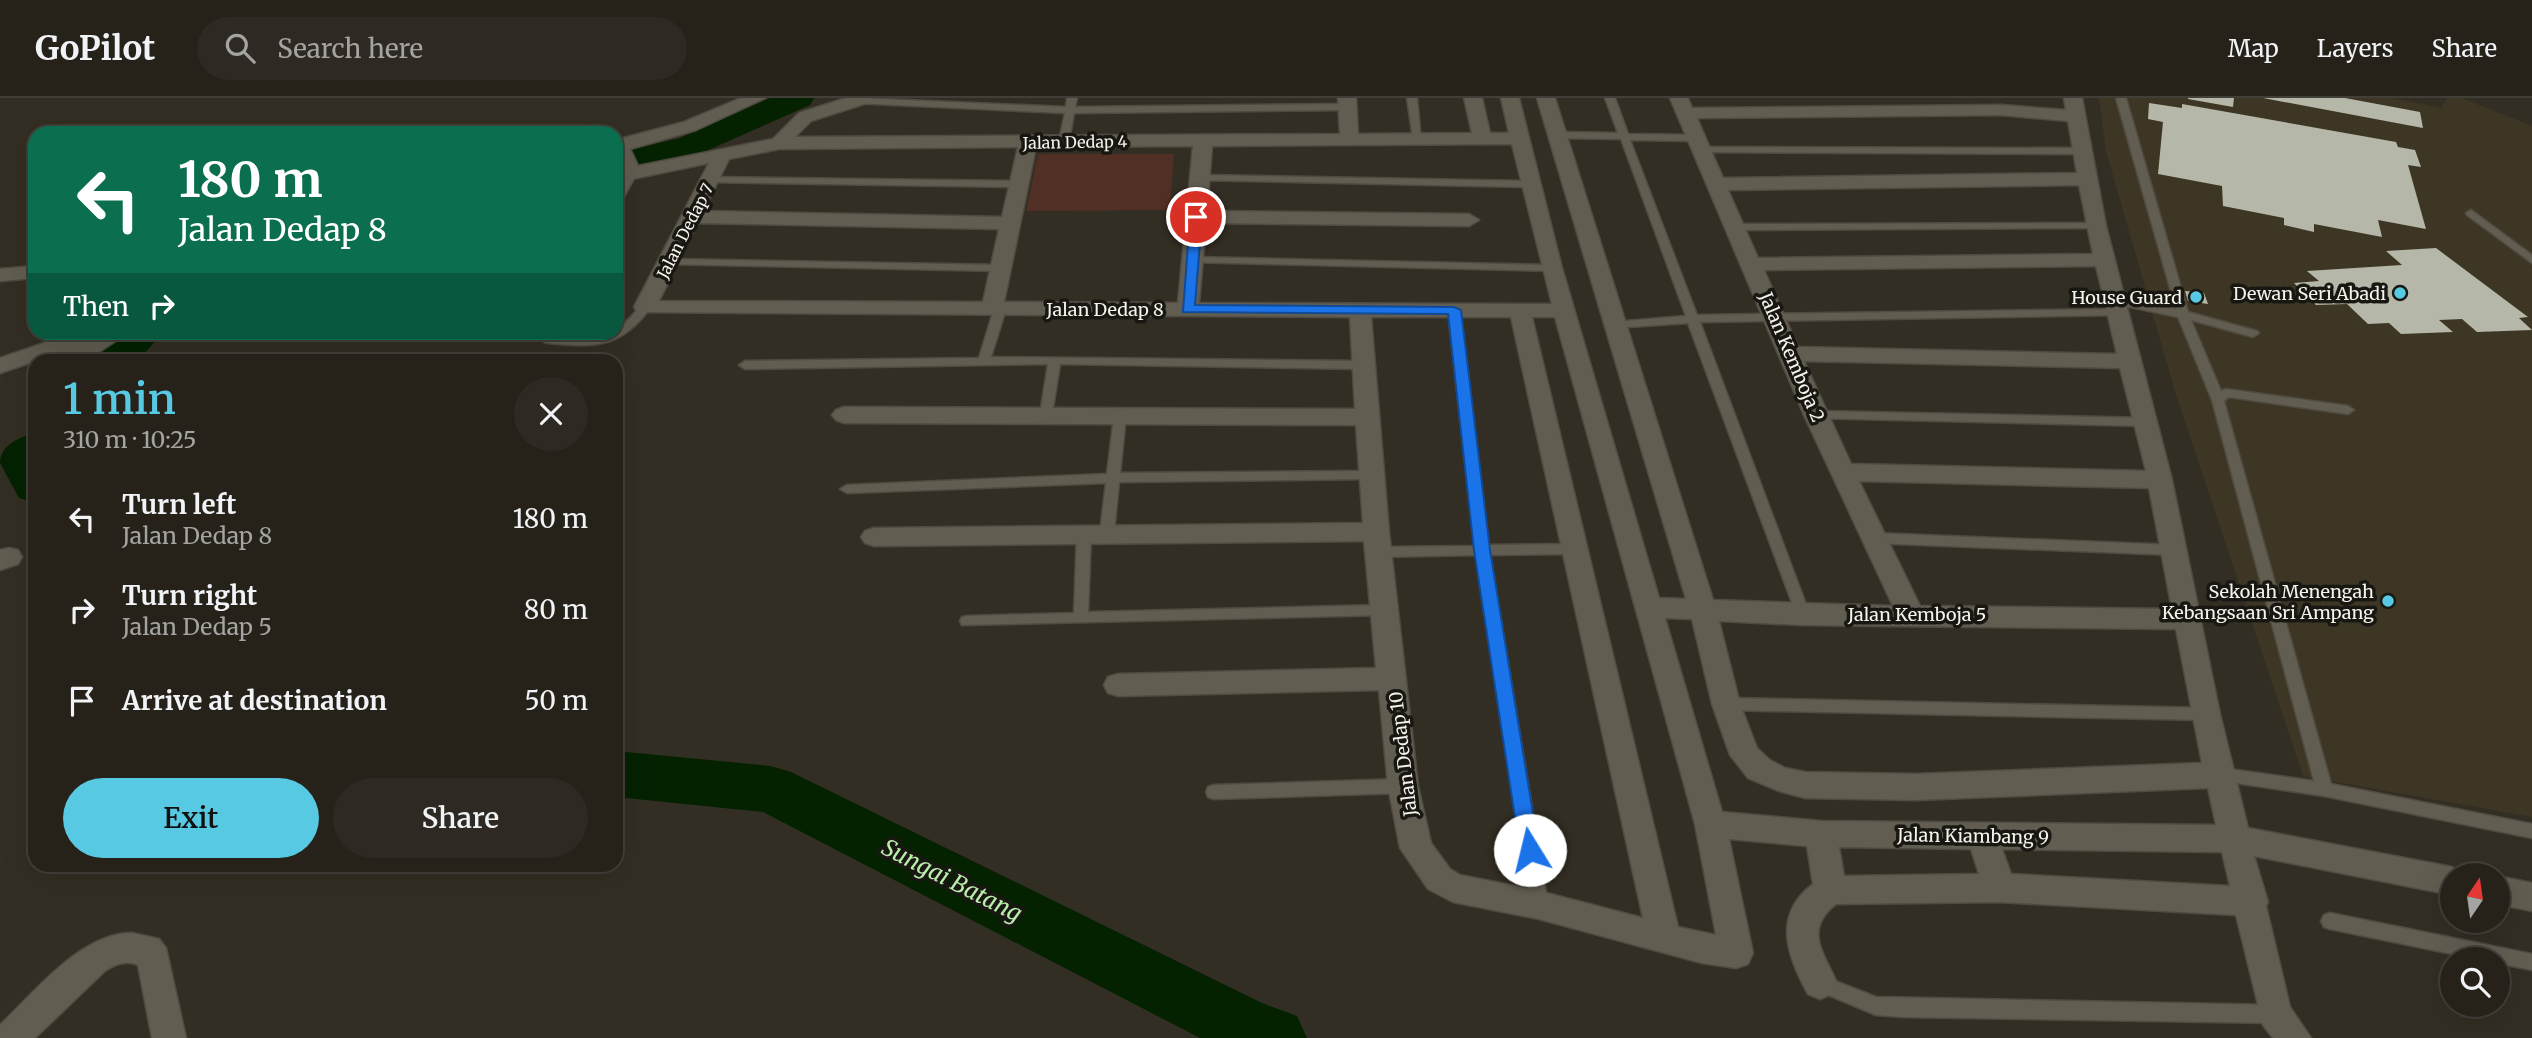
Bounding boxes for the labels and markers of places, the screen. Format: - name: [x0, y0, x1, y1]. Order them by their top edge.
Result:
- pin: [1166, 187, 1226, 247]
- place label: Dewan Seri Abadi: [2233, 282, 2386, 305]
- marker: Dewan Seri Abadi: [2392, 285, 2408, 301]
- place label: House Guard: [2071, 286, 2182, 309]
- marker: House Guard: [2188, 289, 2204, 305]
- place label: Sekolah Menengah Kebangsaan Sri Ampang: [2162, 580, 2374, 624]
- marker: Sekolah Menengah Kebangsaan Sri Ampang: [2380, 593, 2396, 609]

